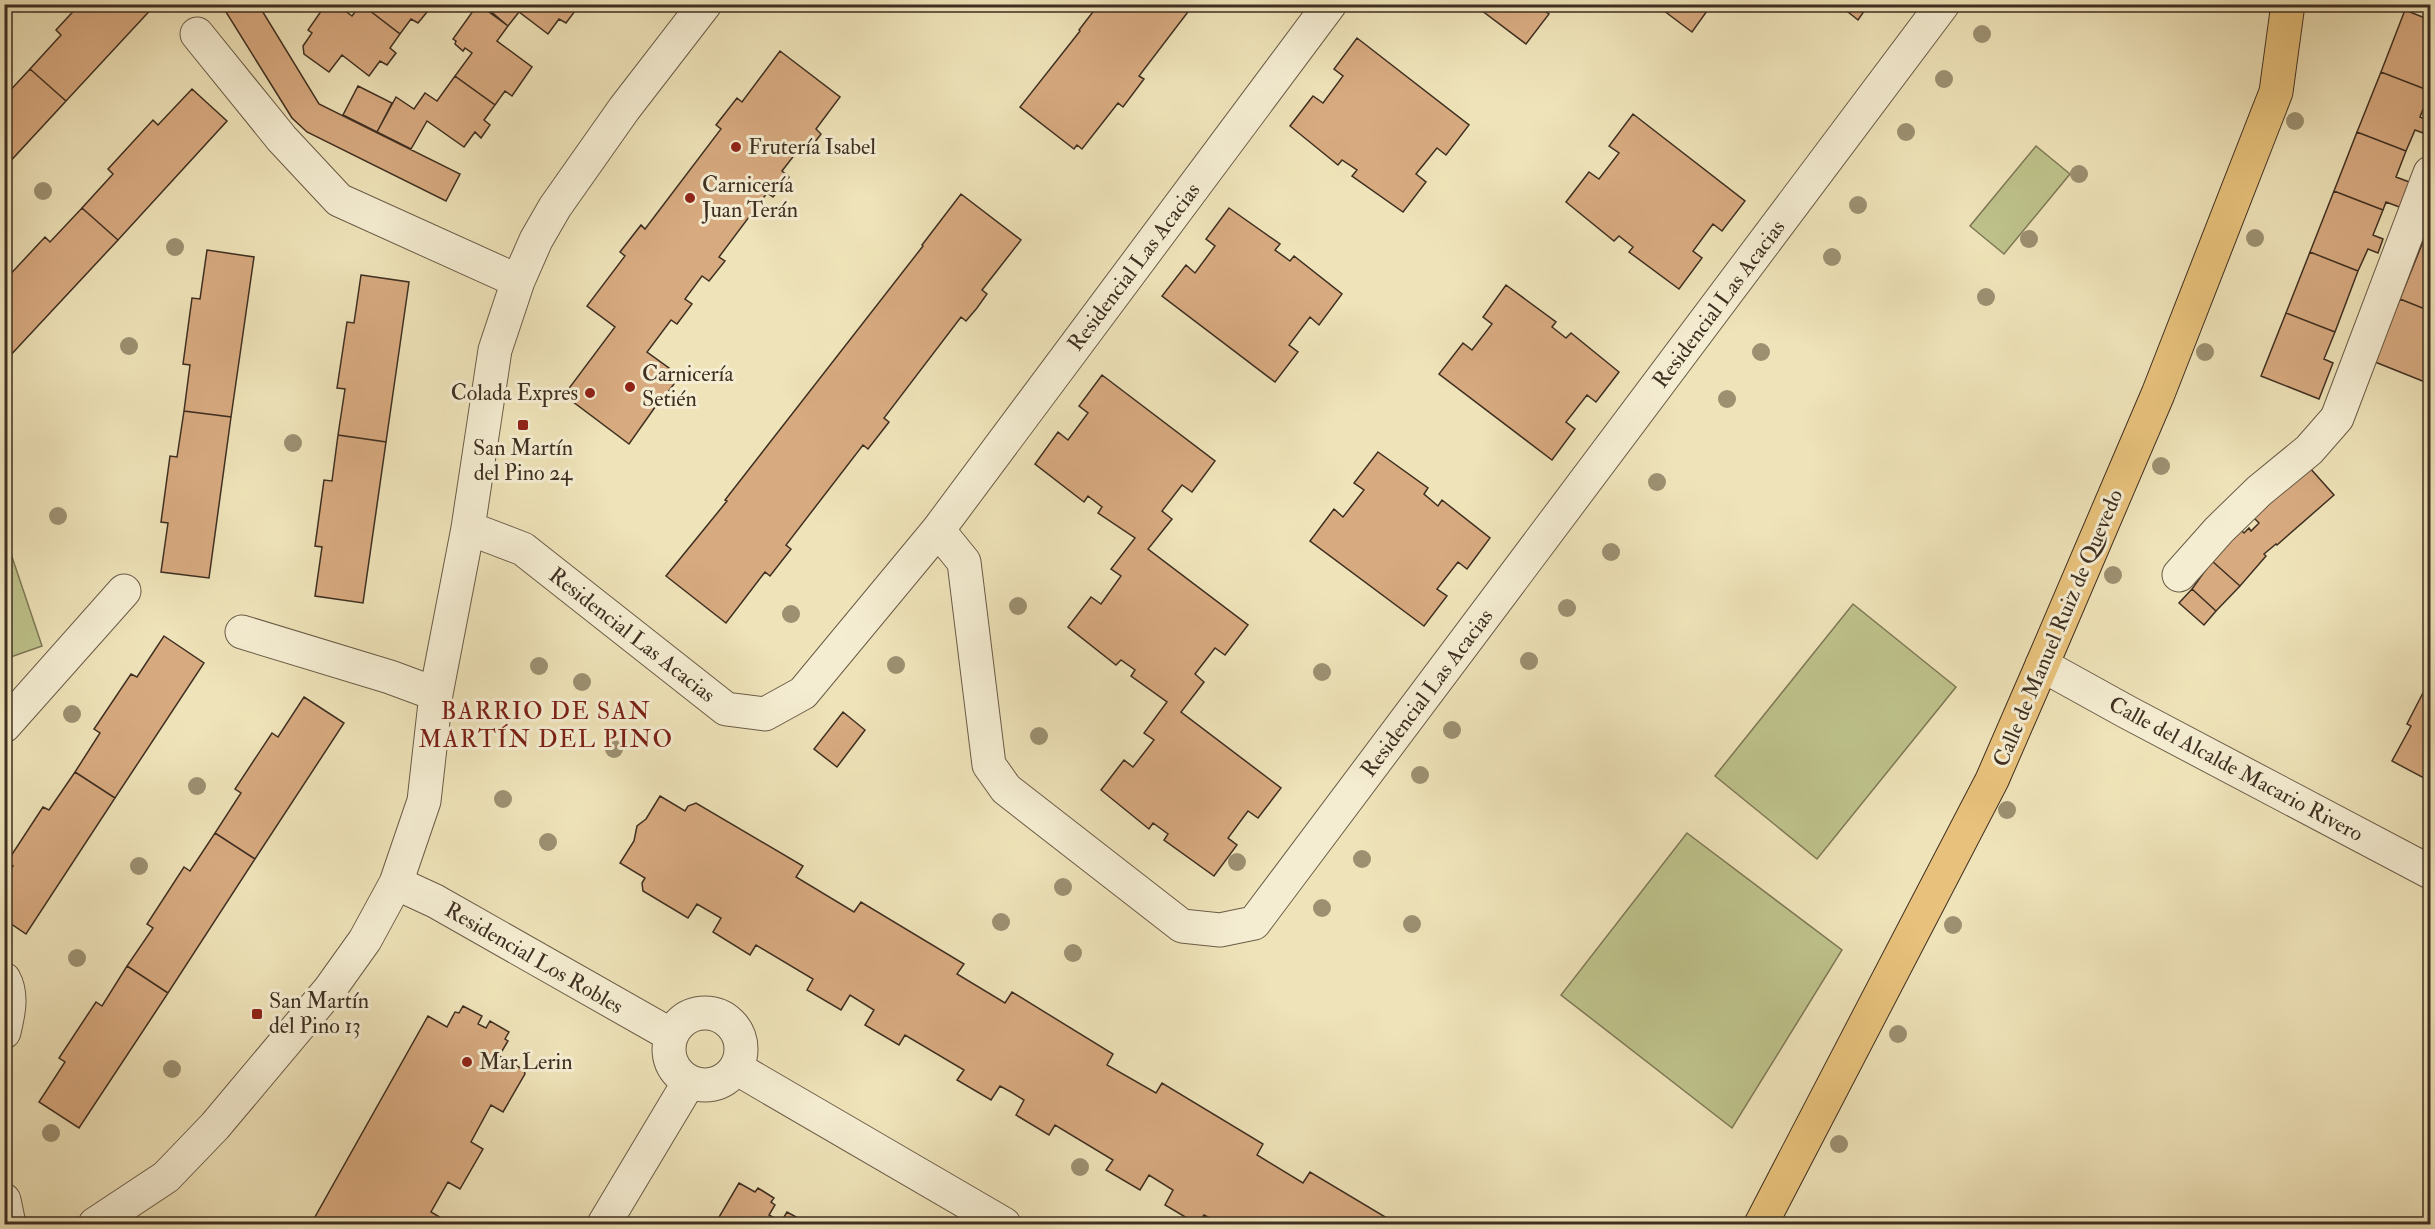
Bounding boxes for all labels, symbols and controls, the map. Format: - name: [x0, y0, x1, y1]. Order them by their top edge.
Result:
- place label: Frutería Isabel: [748, 133, 876, 161]
- marker: Frutería Isabel: [729, 140, 743, 154]
- place label: Carnicería Juan Terán: [701, 171, 798, 224]
- street label: Residencial Las Acacias: [1061, 177, 1207, 357]
- marker: Carnicería Juan Terán: [683, 191, 697, 205]
- street label: Residencial Las Acacias: [1646, 214, 1792, 394]
- place label: Carnicería Setién: [642, 360, 734, 413]
- place label: Colada Expres: [451, 379, 578, 408]
- marker: Carnicería Setién: [623, 380, 637, 394]
- marker: Colada Expres: [583, 386, 597, 400]
- marker: San Martín del Pino 24: [516, 418, 530, 432]
- place label: San Martín del Pino 24: [473, 434, 573, 487]
- street label: Calle de Manuel Ruiz de Quevedo: [1987, 485, 2129, 771]
- street label: Residencial Las Acacias: [543, 561, 721, 709]
- street label: Residencial Las Acacias: [1354, 603, 1500, 783]
- street label: Calle del Alcalde Macario Rivero: [2104, 690, 2368, 848]
- district label: BARRIO DE SAN MARTÍN DEL PINO: [418, 696, 674, 755]
- street label: Residencial Los Robles: [440, 896, 628, 1020]
- place label: San Martín del Pino 13: [269, 987, 369, 1040]
- marker: San Martín del Pino 13: [250, 1007, 264, 1021]
- place label: Mar Lerin: [479, 1048, 573, 1076]
- marker: Mar Lerin: [460, 1055, 474, 1069]

